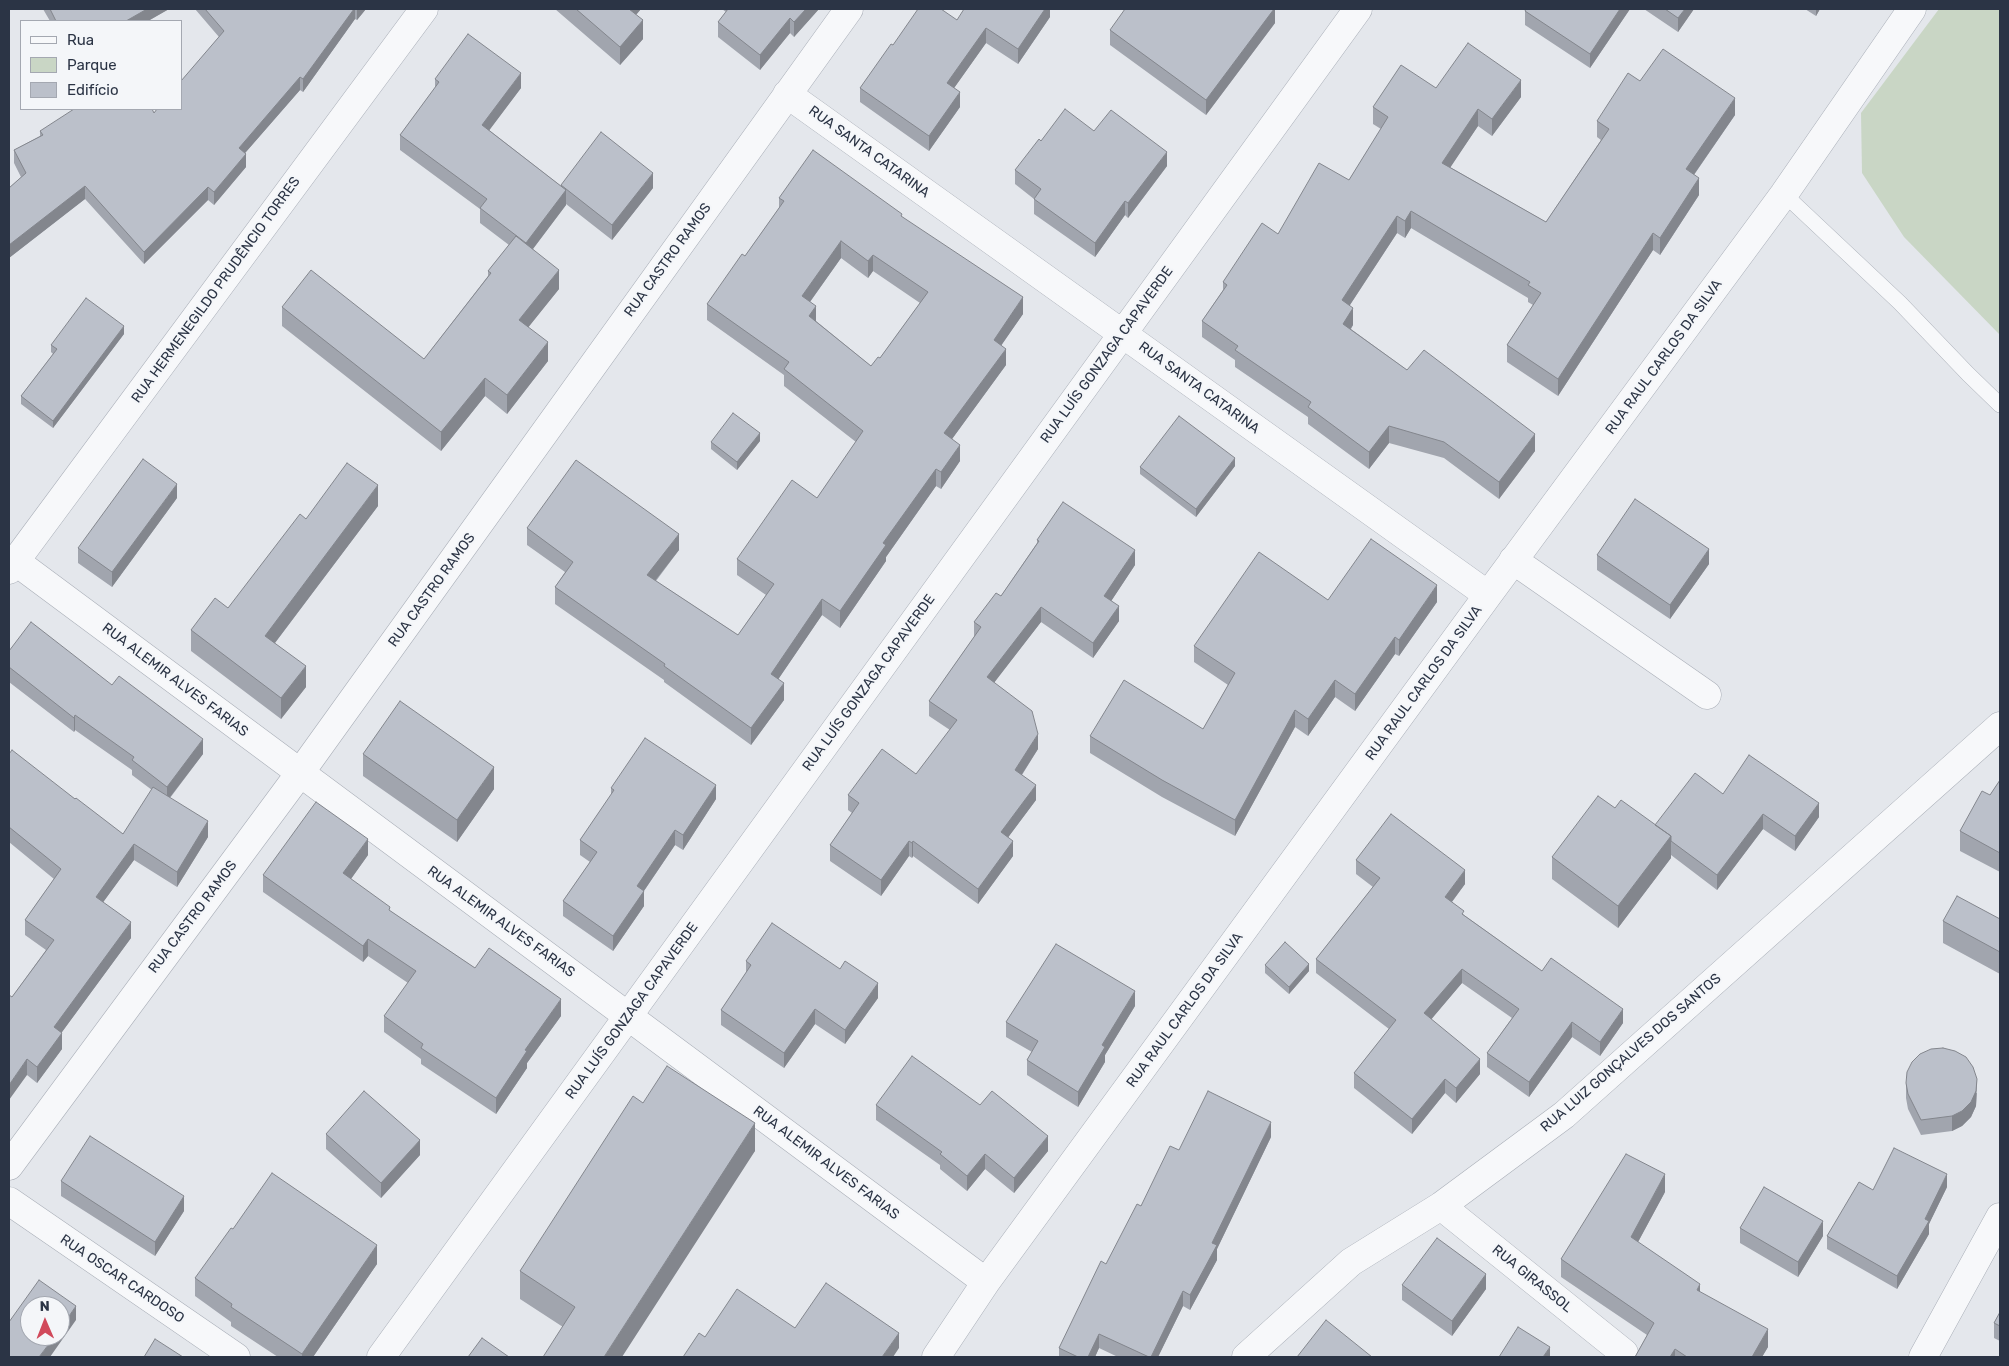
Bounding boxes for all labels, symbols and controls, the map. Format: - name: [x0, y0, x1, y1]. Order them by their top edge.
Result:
- legend: [20, 20, 182, 110]
- text: Rua: [67, 31, 94, 49]
- text: Parque: [67, 56, 117, 74]
- text: Edifício: [67, 81, 119, 99]
- street label: RUA SANTA CATARINA: [805, 103, 933, 201]
- street label: RUA HERMENEGILDO PRUDÊNCIO TORRES: [128, 174, 304, 406]
- street label: RUA CASTRO RAMOS: [621, 200, 715, 320]
- street label: RUA LUÍS GONZAGA CAPAVERDE: [1037, 263, 1177, 447]
- street label: RUA RAUL CARLOS DA SILVA: [1602, 276, 1726, 438]
- street label: RUA SANTA CATARINA: [1135, 339, 1263, 437]
- street label: RUA CASTRO RAMOS: [385, 530, 479, 650]
- street label: RUA LUÍS GONZAGA CAPAVERDE: [799, 591, 939, 775]
- street label: RUA RAUL CARLOS DA SILVA: [1362, 602, 1486, 764]
- street label: RUA ALEMIR ALVES FARIAS: [99, 620, 251, 740]
- street label: RUA CASTRO RAMOS: [145, 857, 241, 977]
- street label: RUA ALEMIR ALVES FARIAS: [424, 863, 578, 981]
- street label: RUA LUÍS GONZAGA CAPAVERDE: [562, 919, 702, 1103]
- street label: RUA RAUL CARLOS DA SILVA: [1123, 929, 1247, 1091]
- street label: RUA LUIZ GONÇALVES DOS SANTOS: [1537, 970, 1725, 1136]
- street label: RUA ALEMIR ALVES FARIAS: [750, 1103, 902, 1223]
- street label: RUA OSCAR CARDOSO: [57, 1231, 187, 1327]
- street label: RUA GIRASSOL: [1489, 1242, 1575, 1316]
- north arrow: [20, 1296, 70, 1346]
- text: N: [40, 1298, 50, 1315]

